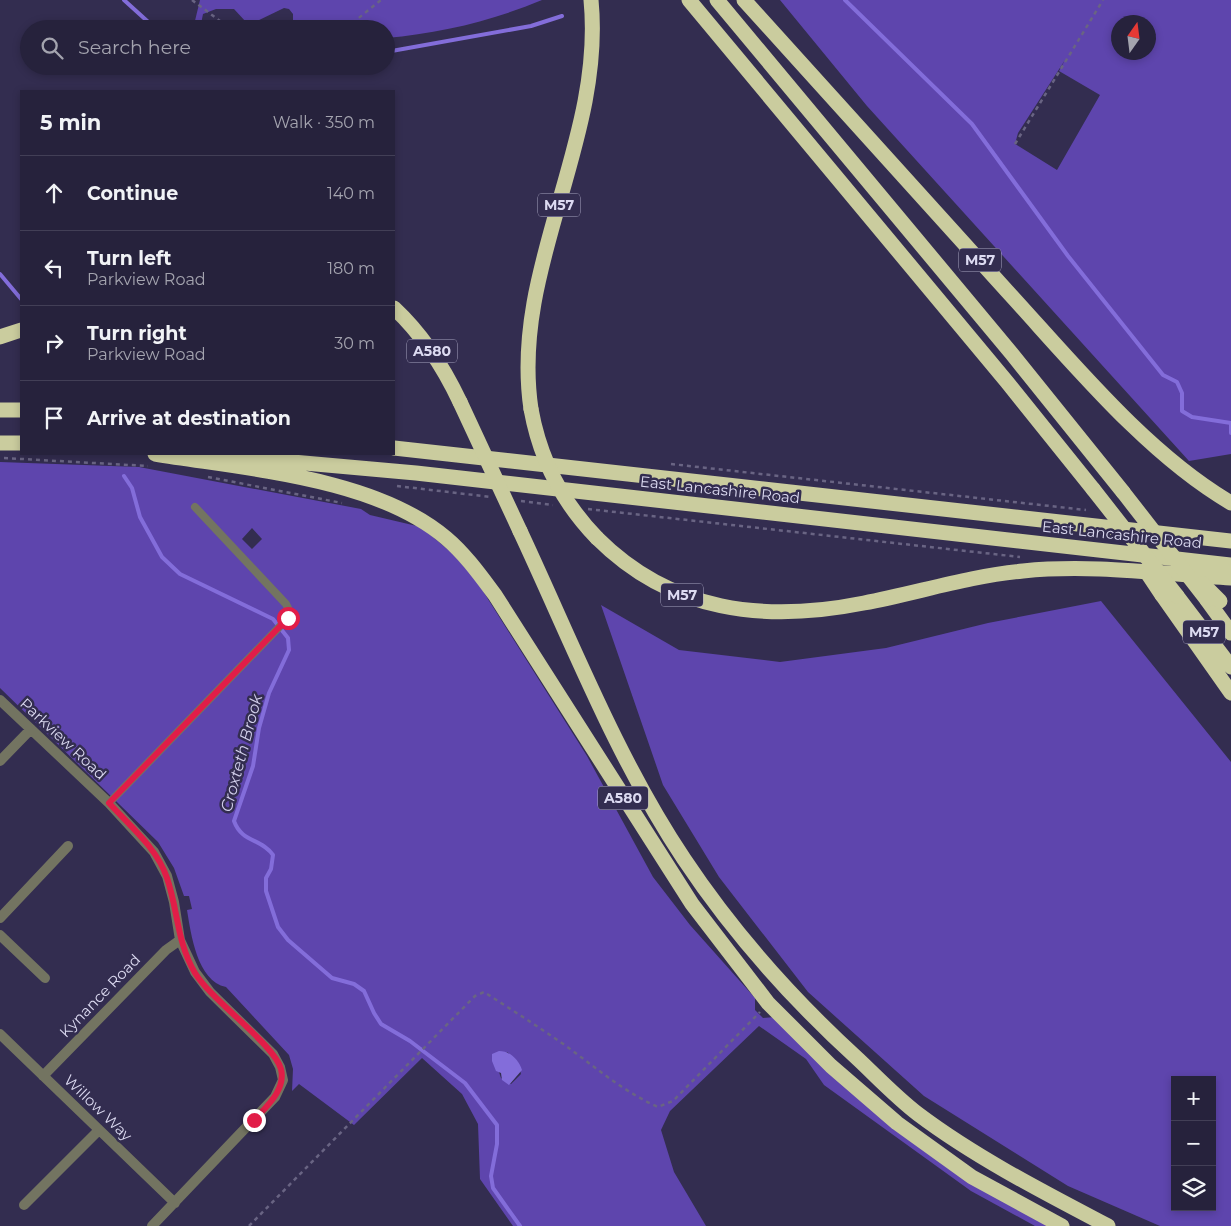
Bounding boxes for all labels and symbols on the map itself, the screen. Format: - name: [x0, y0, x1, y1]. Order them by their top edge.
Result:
- north arrow: [1111, 15, 1156, 60]
- road number: M57: [538, 194, 580, 216]
- road number: M57: [959, 248, 1001, 272]
- road number: A580: [407, 340, 457, 362]
- street label: East Lancashire Road: [639, 472, 801, 507]
- street label: East Lancashire Road: [1041, 517, 1203, 552]
- road number: M57: [661, 584, 703, 606]
- route start: [277, 607, 300, 630]
- road number: M57: [1183, 620, 1225, 644]
- water label: Croxteth Brook: [217, 691, 267, 814]
- street label: Parkview Road: [16, 694, 111, 784]
- road number: A580: [598, 786, 648, 810]
- street label: Kynance Road: [55, 950, 144, 1041]
- street label: Willow Way: [60, 1070, 137, 1145]
- route end: [243, 1109, 266, 1132]

